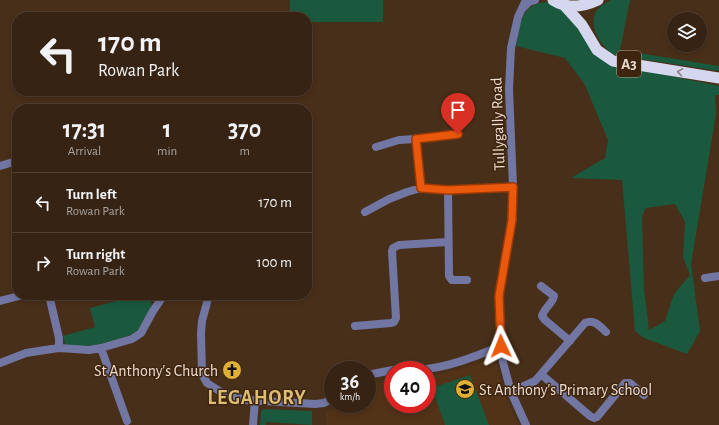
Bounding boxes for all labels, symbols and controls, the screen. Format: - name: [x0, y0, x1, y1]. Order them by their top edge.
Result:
- map controls: [667, 12, 707, 52]
- button: layers: [667, 12, 707, 52]
- icon: left: [32, 28, 84, 80]
- text: 170 m: [98, 29, 162, 57]
- road number: A3: [617, 51, 641, 77]
- text: Rowan Park: [98, 62, 179, 80]
- one-way arrow: [677, 68, 684, 77]
- street label: Tullygally Road: [488, 77, 509, 171]
- pin: [441, 93, 475, 134]
- icon: arrive: [447, 99, 469, 121]
- text: 17:31: [63, 118, 106, 142]
- text: 1: [163, 118, 171, 142]
- text: 370: [228, 118, 261, 142]
- text: Arrival: [68, 145, 101, 158]
- text: min: [157, 145, 177, 158]
- text: m: [239, 145, 250, 158]
- text: Turn left: [66, 187, 117, 202]
- icon: left: [32, 192, 54, 214]
- text: 170 m: [258, 195, 292, 210]
- text: Rowan Park: [66, 205, 125, 218]
- text: Turn right: [66, 247, 125, 262]
- icon: right: [32, 252, 54, 274]
- text: 100 m: [257, 255, 292, 270]
- text: Rowan Park: [66, 265, 125, 278]
- position arrow: [480, 325, 522, 367]
- church icon: St Anthony's Church: [221, 359, 243, 381]
- speed limit sign: 40: [384, 361, 436, 413]
- place label: St Anthony's Church: [94, 363, 218, 380]
- text: 36: [341, 372, 359, 392]
- school or university icon: St Anthony's Primary School: [454, 378, 476, 400]
- place label: St Anthony's Primary School: [479, 382, 652, 399]
- district label: LEGAHORY: [207, 388, 307, 408]
- text: km/h: [340, 392, 360, 402]

